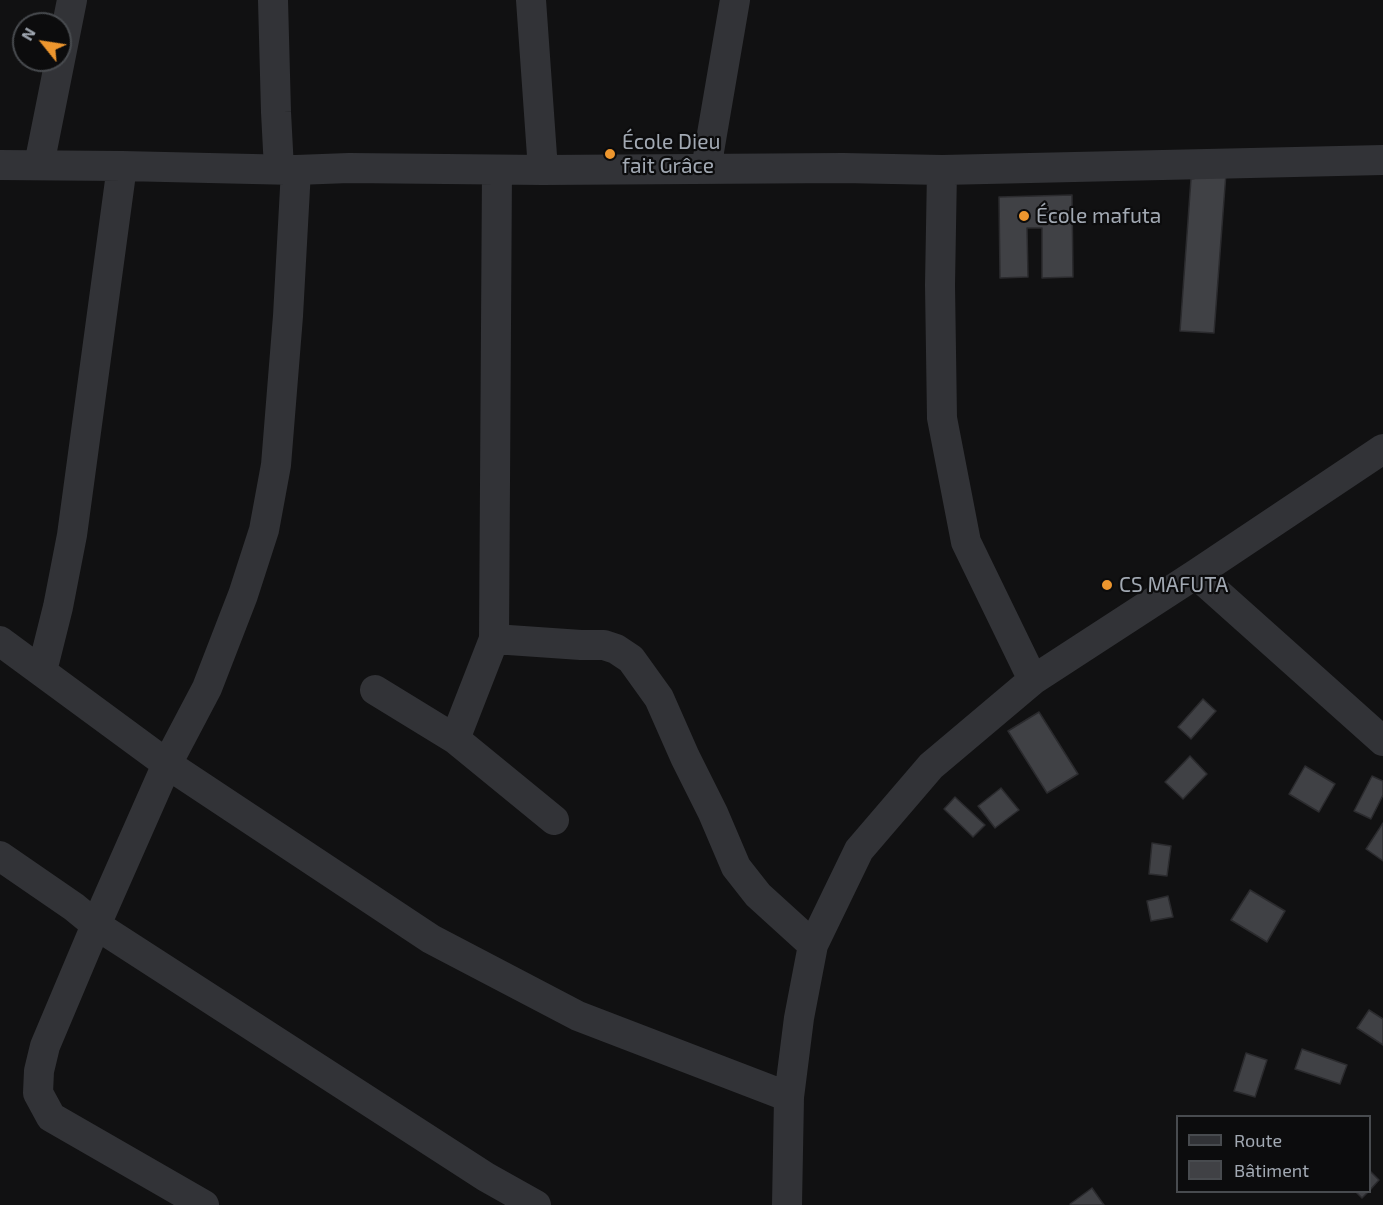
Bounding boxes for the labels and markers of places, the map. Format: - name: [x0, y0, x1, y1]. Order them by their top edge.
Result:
- place label: École Dieu fait Grâce: [622, 129, 720, 179]
- marker: École Dieu fait Grâce: [603, 147, 617, 161]
- place label: École mafuta: [1036, 203, 1161, 229]
- marker: École mafuta: [1017, 209, 1031, 223]
- place label: CS MAFUTA: [1119, 572, 1228, 598]
- marker: CS MAFUTA: [1100, 578, 1114, 592]

